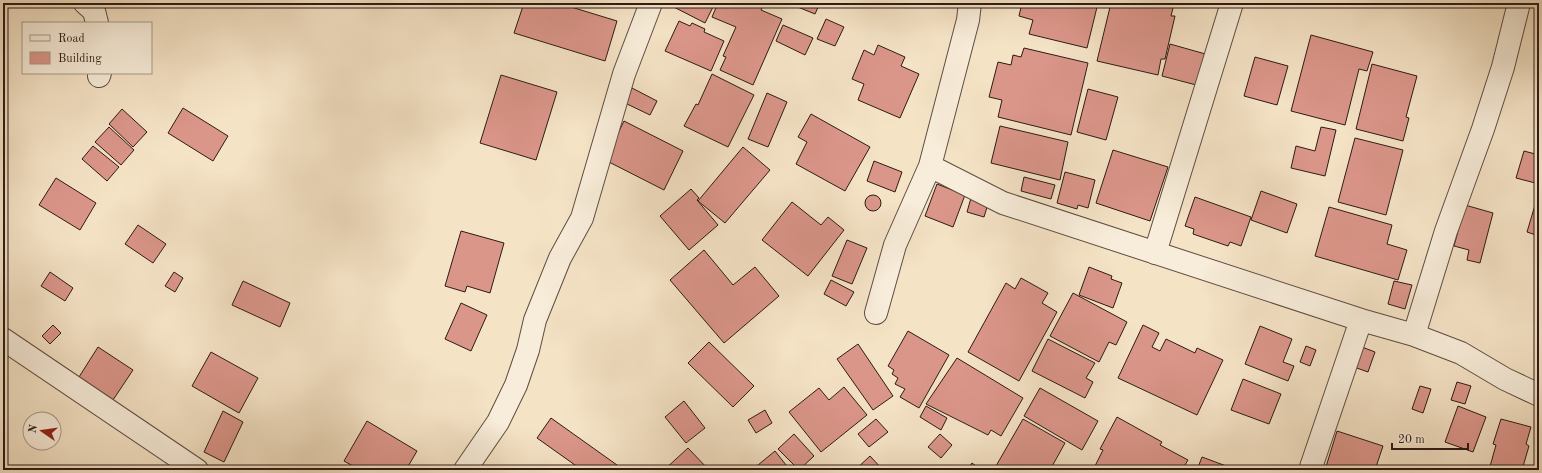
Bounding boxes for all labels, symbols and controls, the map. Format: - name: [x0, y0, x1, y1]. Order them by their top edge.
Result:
- legend: [22, 22, 152, 74]
- text: Road: [58, 33, 85, 45]
- text: Building: [58, 53, 102, 65]
- north arrow: [22, 411, 62, 451]
- text: N: [27, 423, 40, 434]
- scale bar: [1392, 425, 1468, 451]
- text: 20 m: [1398, 434, 1425, 446]

